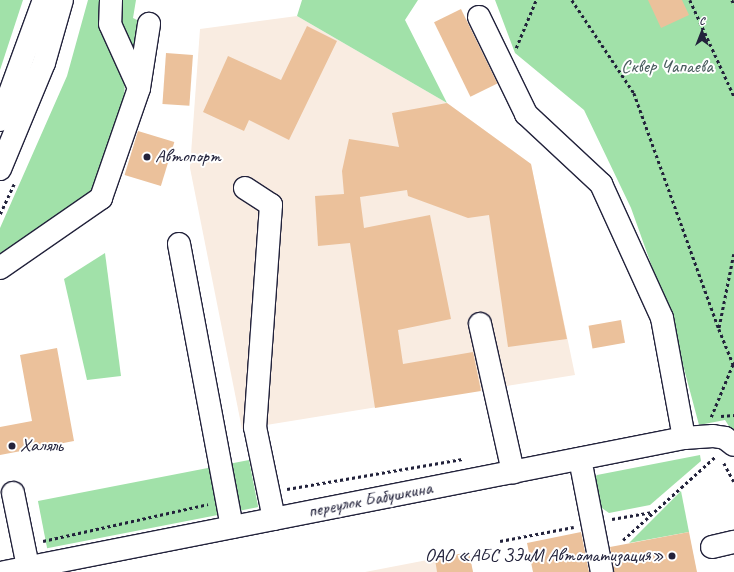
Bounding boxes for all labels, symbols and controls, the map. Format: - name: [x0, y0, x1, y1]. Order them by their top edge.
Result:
- north arrow: [682, 12, 722, 52]
- text: С: [699, 13, 705, 27]
- park label: Сквер Чапаева: [621, 56, 713, 78]
- place label: Автопорт: [155, 146, 221, 168]
- marker: Автопорт: [142, 152, 152, 162]
- place label: Халяль: [20, 435, 63, 457]
- marker: Халяль: [7, 441, 17, 451]
- street label: переулок Бабушкина: [305, 477, 435, 523]
- place label: ОАО «АБС ЗЭиМ Автоматизация»: [423, 545, 664, 567]
- marker: ОАО «АБС ЗЭиМ Автоматизация»: [667, 551, 677, 561]

